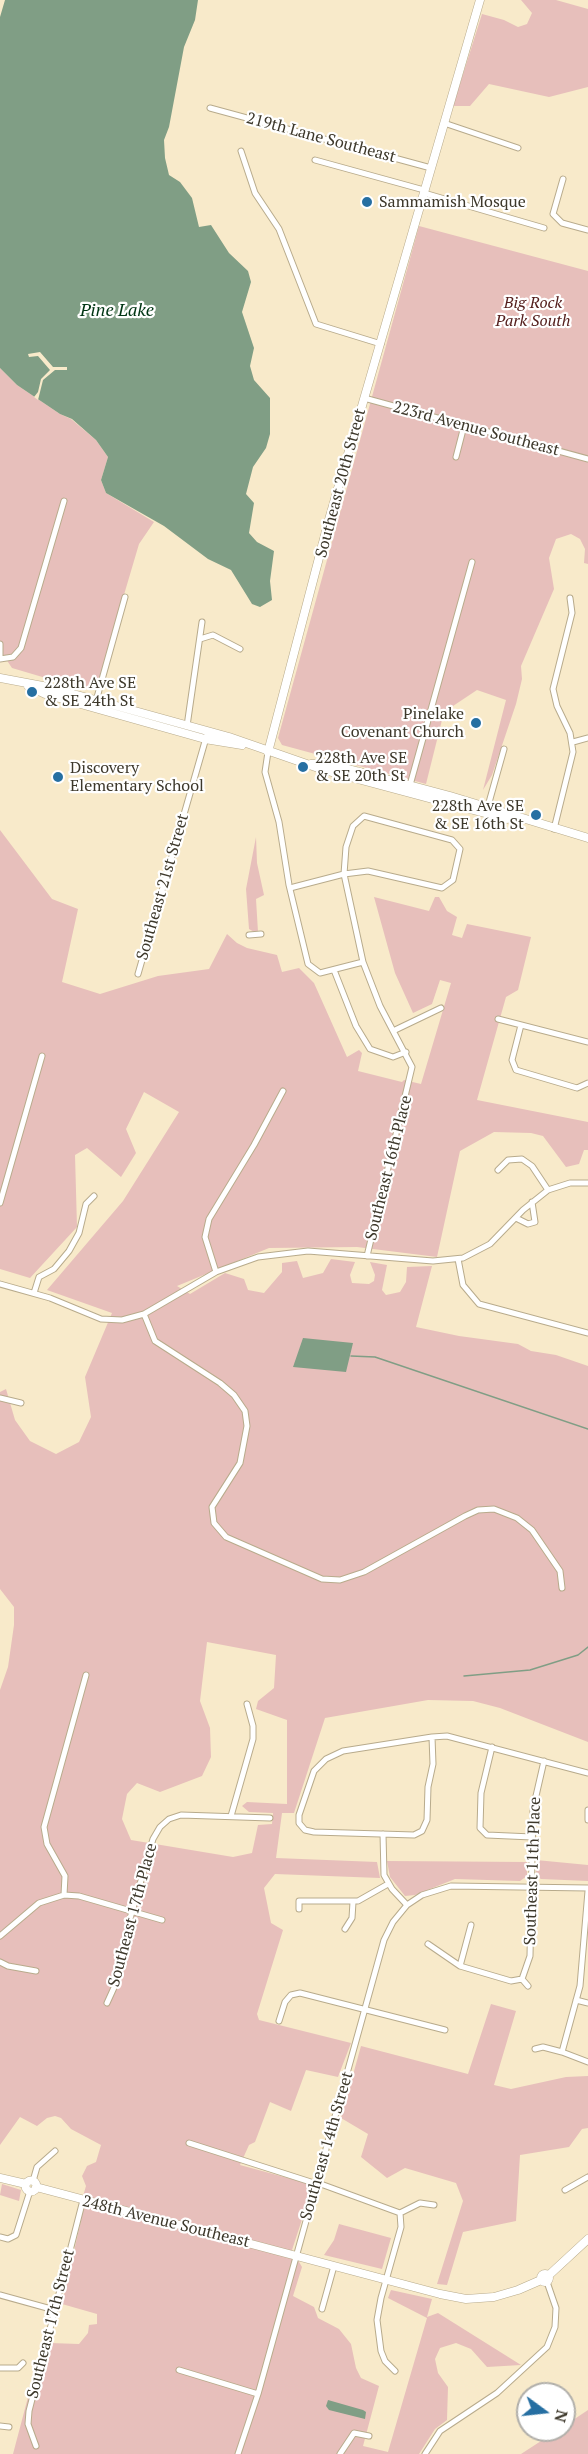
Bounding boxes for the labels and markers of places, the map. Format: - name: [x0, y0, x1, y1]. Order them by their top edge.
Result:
- place label: Sammamish Mosque: [379, 192, 526, 212]
- marker: Sammamish Mosque: [360, 195, 374, 209]
- place label: 228th Ave SE & SE 24th St: [44, 673, 136, 711]
- marker: 228th Ave SE & SE 24th St: [25, 685, 39, 699]
- place label: Pinelake Covenant Church: [341, 704, 464, 742]
- marker: Pinelake Covenant Church: [469, 716, 483, 730]
- place label: 228th Ave SE & SE 20th St: [315, 748, 407, 786]
- place label: Discovery Elementary School: [70, 758, 204, 796]
- marker: 228th Ave SE & SE 20th St: [296, 760, 310, 774]
- marker: Discovery Elementary School: [51, 770, 65, 784]
- place label: 228th Ave SE & SE 16th St: [432, 796, 524, 834]
- marker: 228th Ave SE & SE 16th St: [529, 808, 543, 822]

